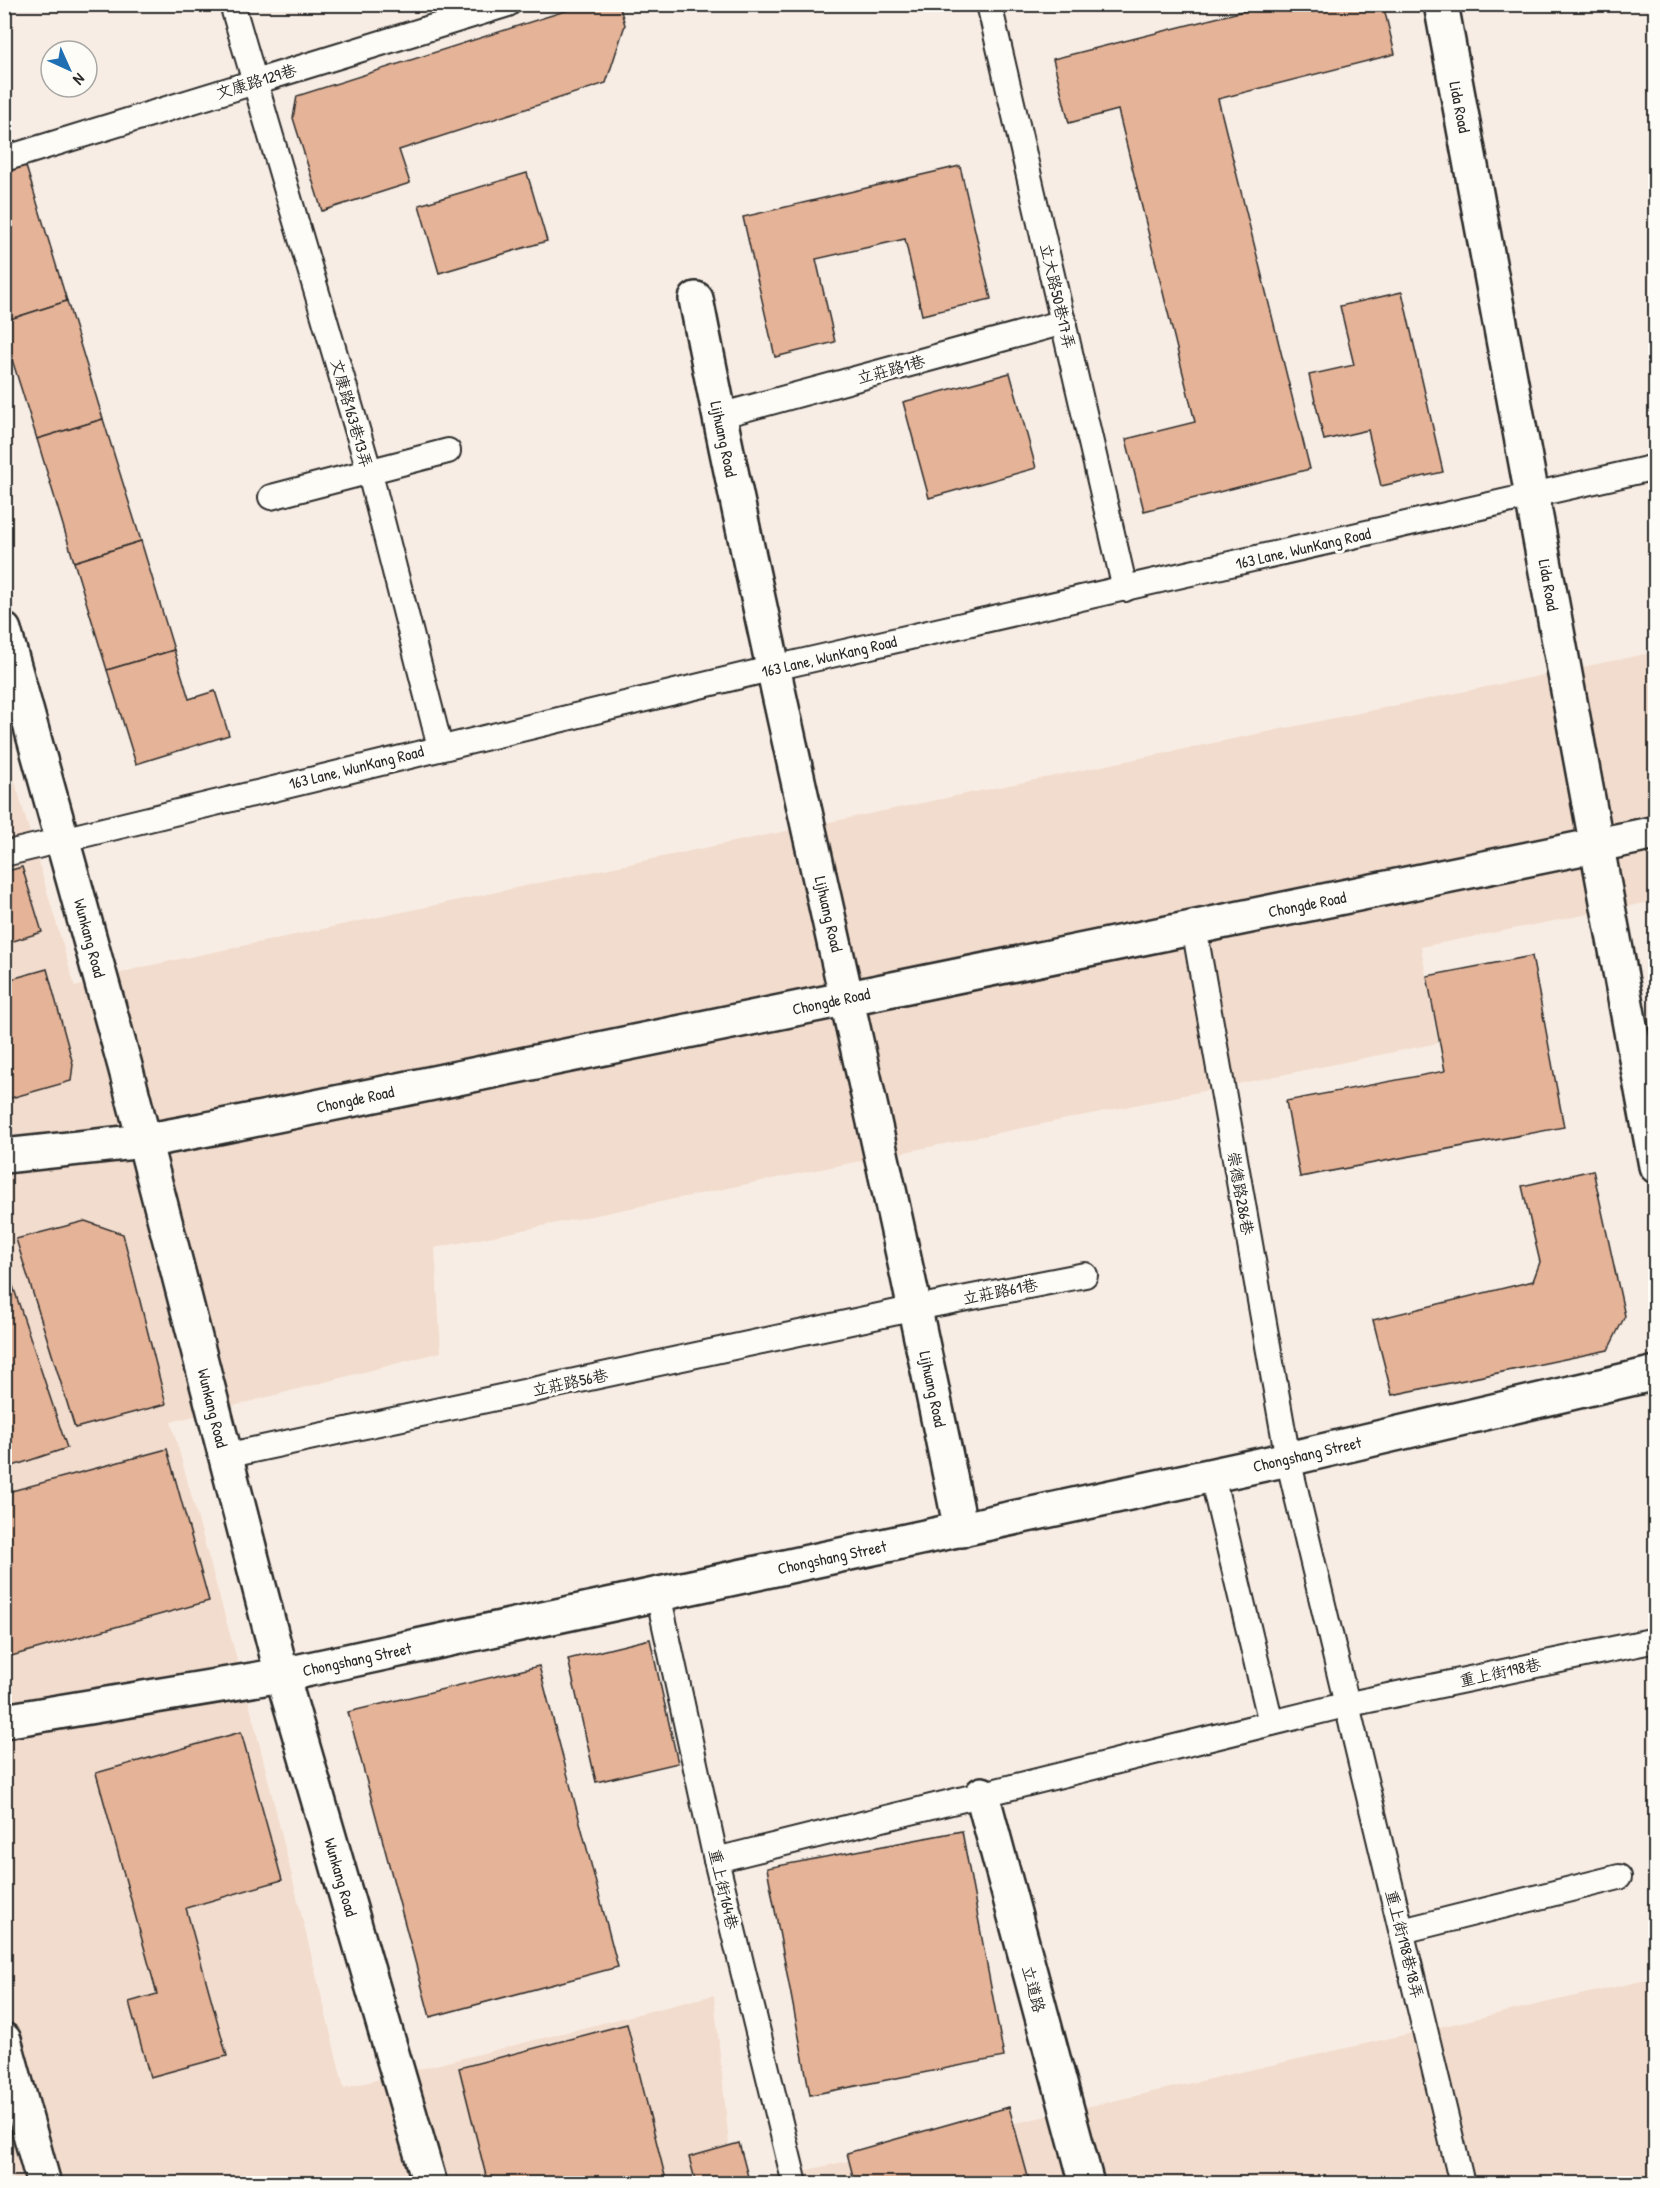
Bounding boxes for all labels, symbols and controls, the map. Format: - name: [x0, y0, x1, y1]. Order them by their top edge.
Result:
- north arrow: [39, 39, 99, 99]
- street label: 文康路129巷: [213, 58, 299, 104]
- text: N: [68, 69, 90, 91]
- street label: Lida Road: [1444, 79, 1476, 135]
- street label: 立大路50巷17弄: [1035, 241, 1081, 351]
- street label: 立莊路1巷: [854, 349, 928, 389]
- street label: 文康路163巷13弄: [326, 356, 378, 470]
- street label: Lijhuang Road: [705, 399, 743, 479]
- street label: 163 Lane, WunKang Road: [1233, 522, 1373, 574]
- street label: Lida Road: [1534, 558, 1564, 612]
- street label: 163 Lane, WunKang Road: [759, 630, 899, 682]
- street label: 163 Lane, WunKang Road: [286, 740, 426, 794]
- street label: Lijhuang Road: [810, 874, 848, 954]
- street label: Chongde Road: [1266, 886, 1348, 922]
- street label: Wunkang Road: [69, 896, 111, 980]
- street label: Chongde Road: [790, 982, 872, 1020]
- street label: Chongde Road: [314, 1080, 396, 1118]
- street label: 崇德路286巷: [1223, 1149, 1259, 1237]
- street label: 立莊路61巷: [960, 1273, 1040, 1309]
- street label: Lijhuang Road: [914, 1349, 952, 1429]
- street label: 立莊路56巷: [530, 1363, 610, 1401]
- street label: Wunkang Road: [193, 1366, 233, 1450]
- street label: Chongshang Street: [1251, 1431, 1364, 1477]
- street label: Chongshang Street: [776, 1535, 889, 1579]
- street label: Chongshang Street: [301, 1637, 414, 1681]
- street label: 重上街198巷: [1457, 1653, 1543, 1691]
- street label: Wunkang Road: [319, 1835, 363, 1919]
- street label: 重上街164巷: [704, 1846, 744, 1932]
- street label: 重上街198巷18弄: [1381, 1887, 1429, 2001]
- street label: 立道路: [1017, 1963, 1051, 2015]

